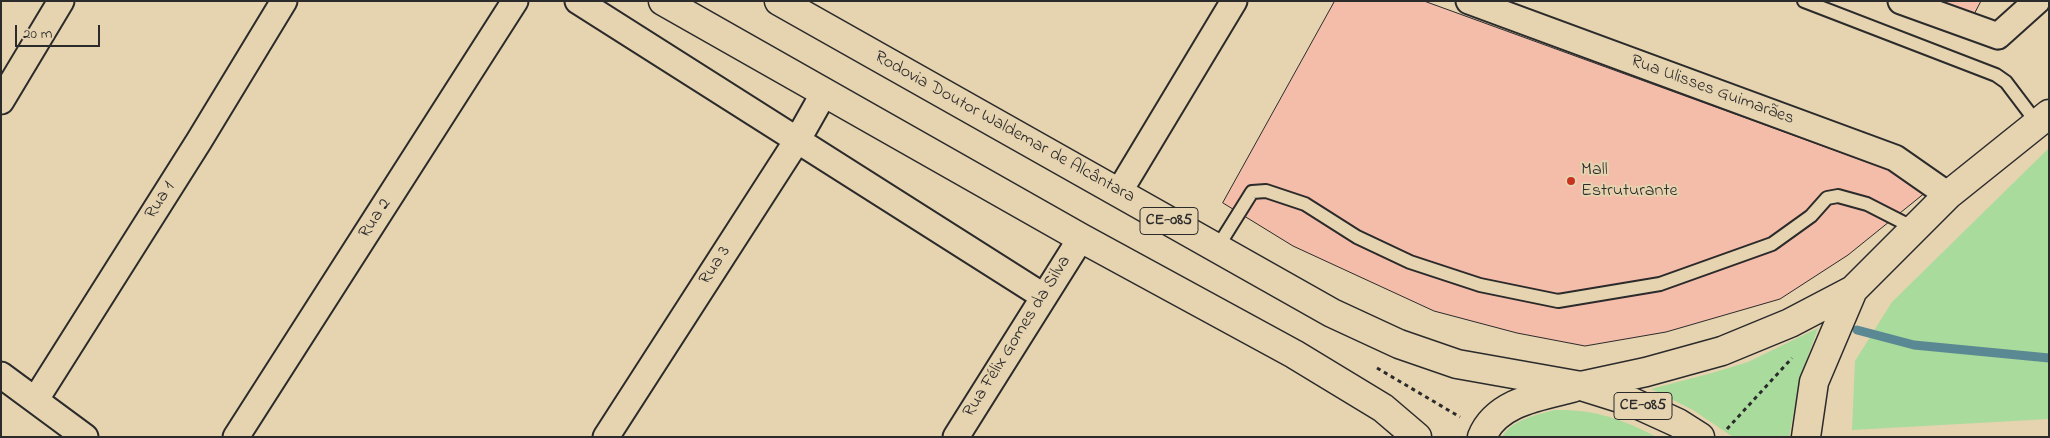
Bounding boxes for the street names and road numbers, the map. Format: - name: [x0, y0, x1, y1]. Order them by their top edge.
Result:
- street label: Rodovia Doutor Waldemar de Alcântara: [870, 47, 1138, 209]
- street label: Rua Ulisses Guimarães: [1627, 51, 1797, 131]
- street label: Rua 1: [141, 178, 181, 224]
- street label: Rua 2: [355, 195, 397, 243]
- road number: CE-085: [1140, 208, 1198, 235]
- street label: Rua 3: [696, 243, 736, 289]
- street label: Rua Félix Gomes da Silva: [959, 252, 1077, 422]
- road number: CE-085: [1614, 392, 1672, 420]

